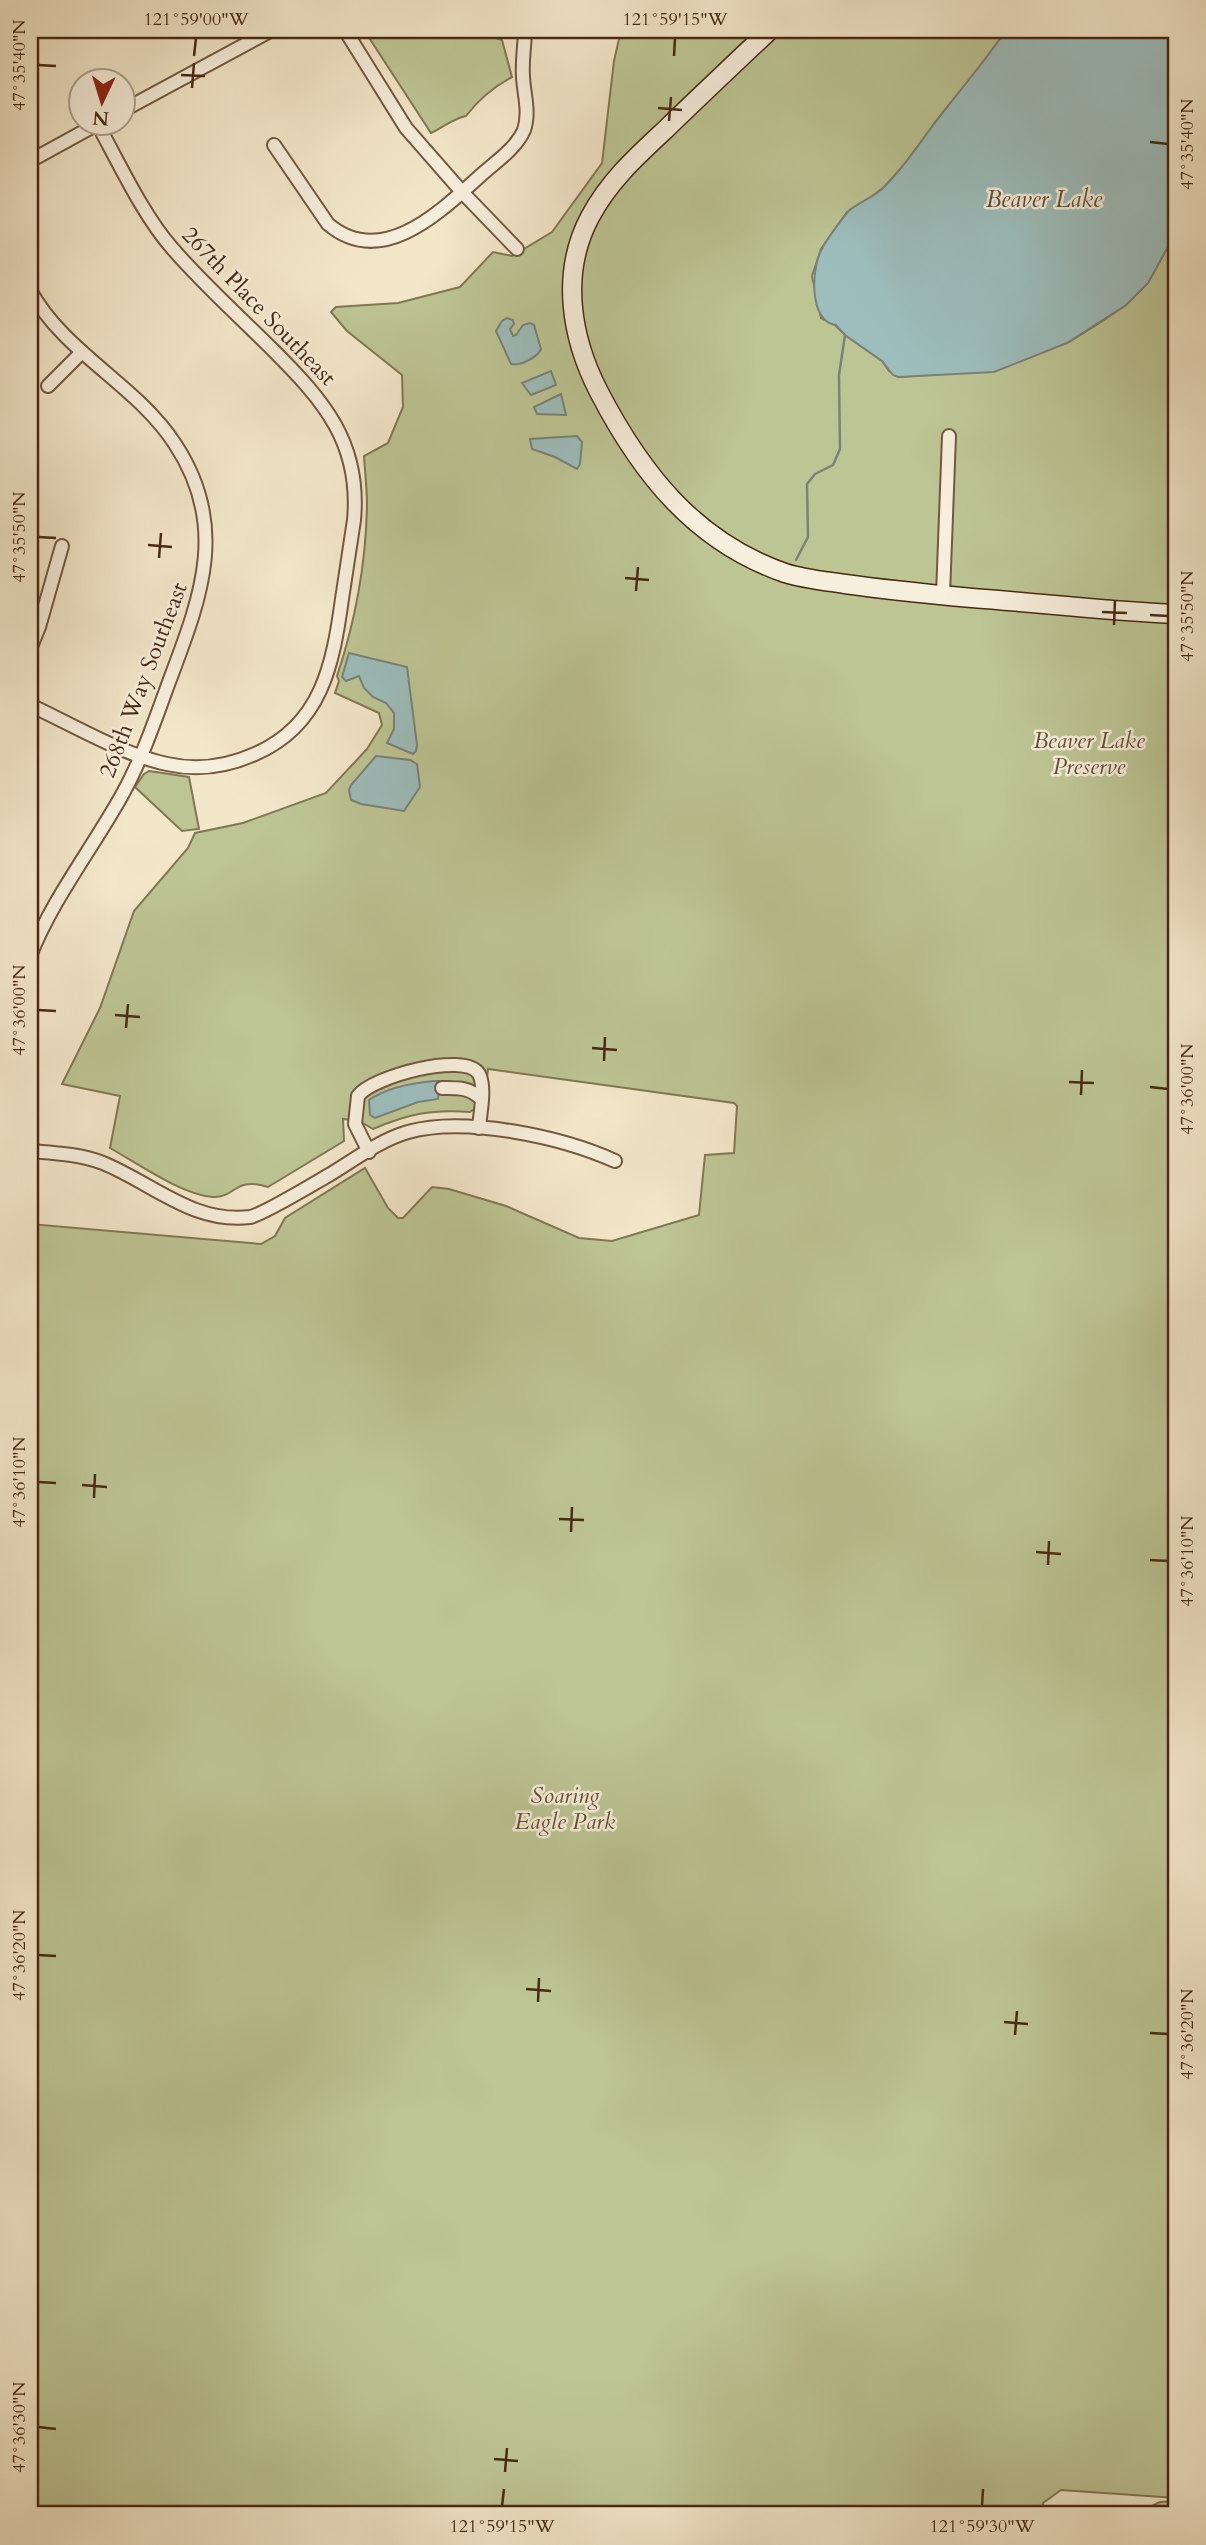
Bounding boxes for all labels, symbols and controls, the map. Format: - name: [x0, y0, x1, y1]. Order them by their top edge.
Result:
- text: 121°59'00"W: [143, 7, 249, 32]
- text: 121°59'15"W: [622, 7, 728, 32]
- text: 47°35'40"N: [7, 19, 32, 111]
- north arrow: [66, 66, 136, 136]
- text: 47°35'40"N: [1175, 98, 1200, 190]
- text: N: [91, 104, 110, 132]
- water label: Beaver Lake: [986, 183, 1103, 216]
- street label: 267th Place Southeast: [175, 220, 343, 392]
- text: 47°35'50"N: [7, 491, 32, 583]
- text: 47°35'50"N: [1175, 570, 1200, 662]
- street label: 268th Way Southeast: [91, 578, 195, 782]
- park label: Beaver Lake Preserve: [1033, 725, 1145, 782]
- text: 47°36'00"N: [7, 964, 32, 1056]
- text: 47°36'00"N: [1175, 1043, 1200, 1135]
- text: 47°36'10"N: [7, 1436, 32, 1528]
- text: 47°36'10"N: [1175, 1515, 1200, 1607]
- park label: Soaring Eagle Park: [515, 1780, 616, 1837]
- text: 47°36'20"N: [7, 1909, 32, 2001]
- text: 47°36'20"N: [1175, 1988, 1200, 2080]
- text: 47°36'30"N: [7, 2381, 32, 2473]
- text: 121°59'15"W: [449, 2514, 555, 2539]
- text: 121°59'30"W: [929, 2514, 1035, 2539]

